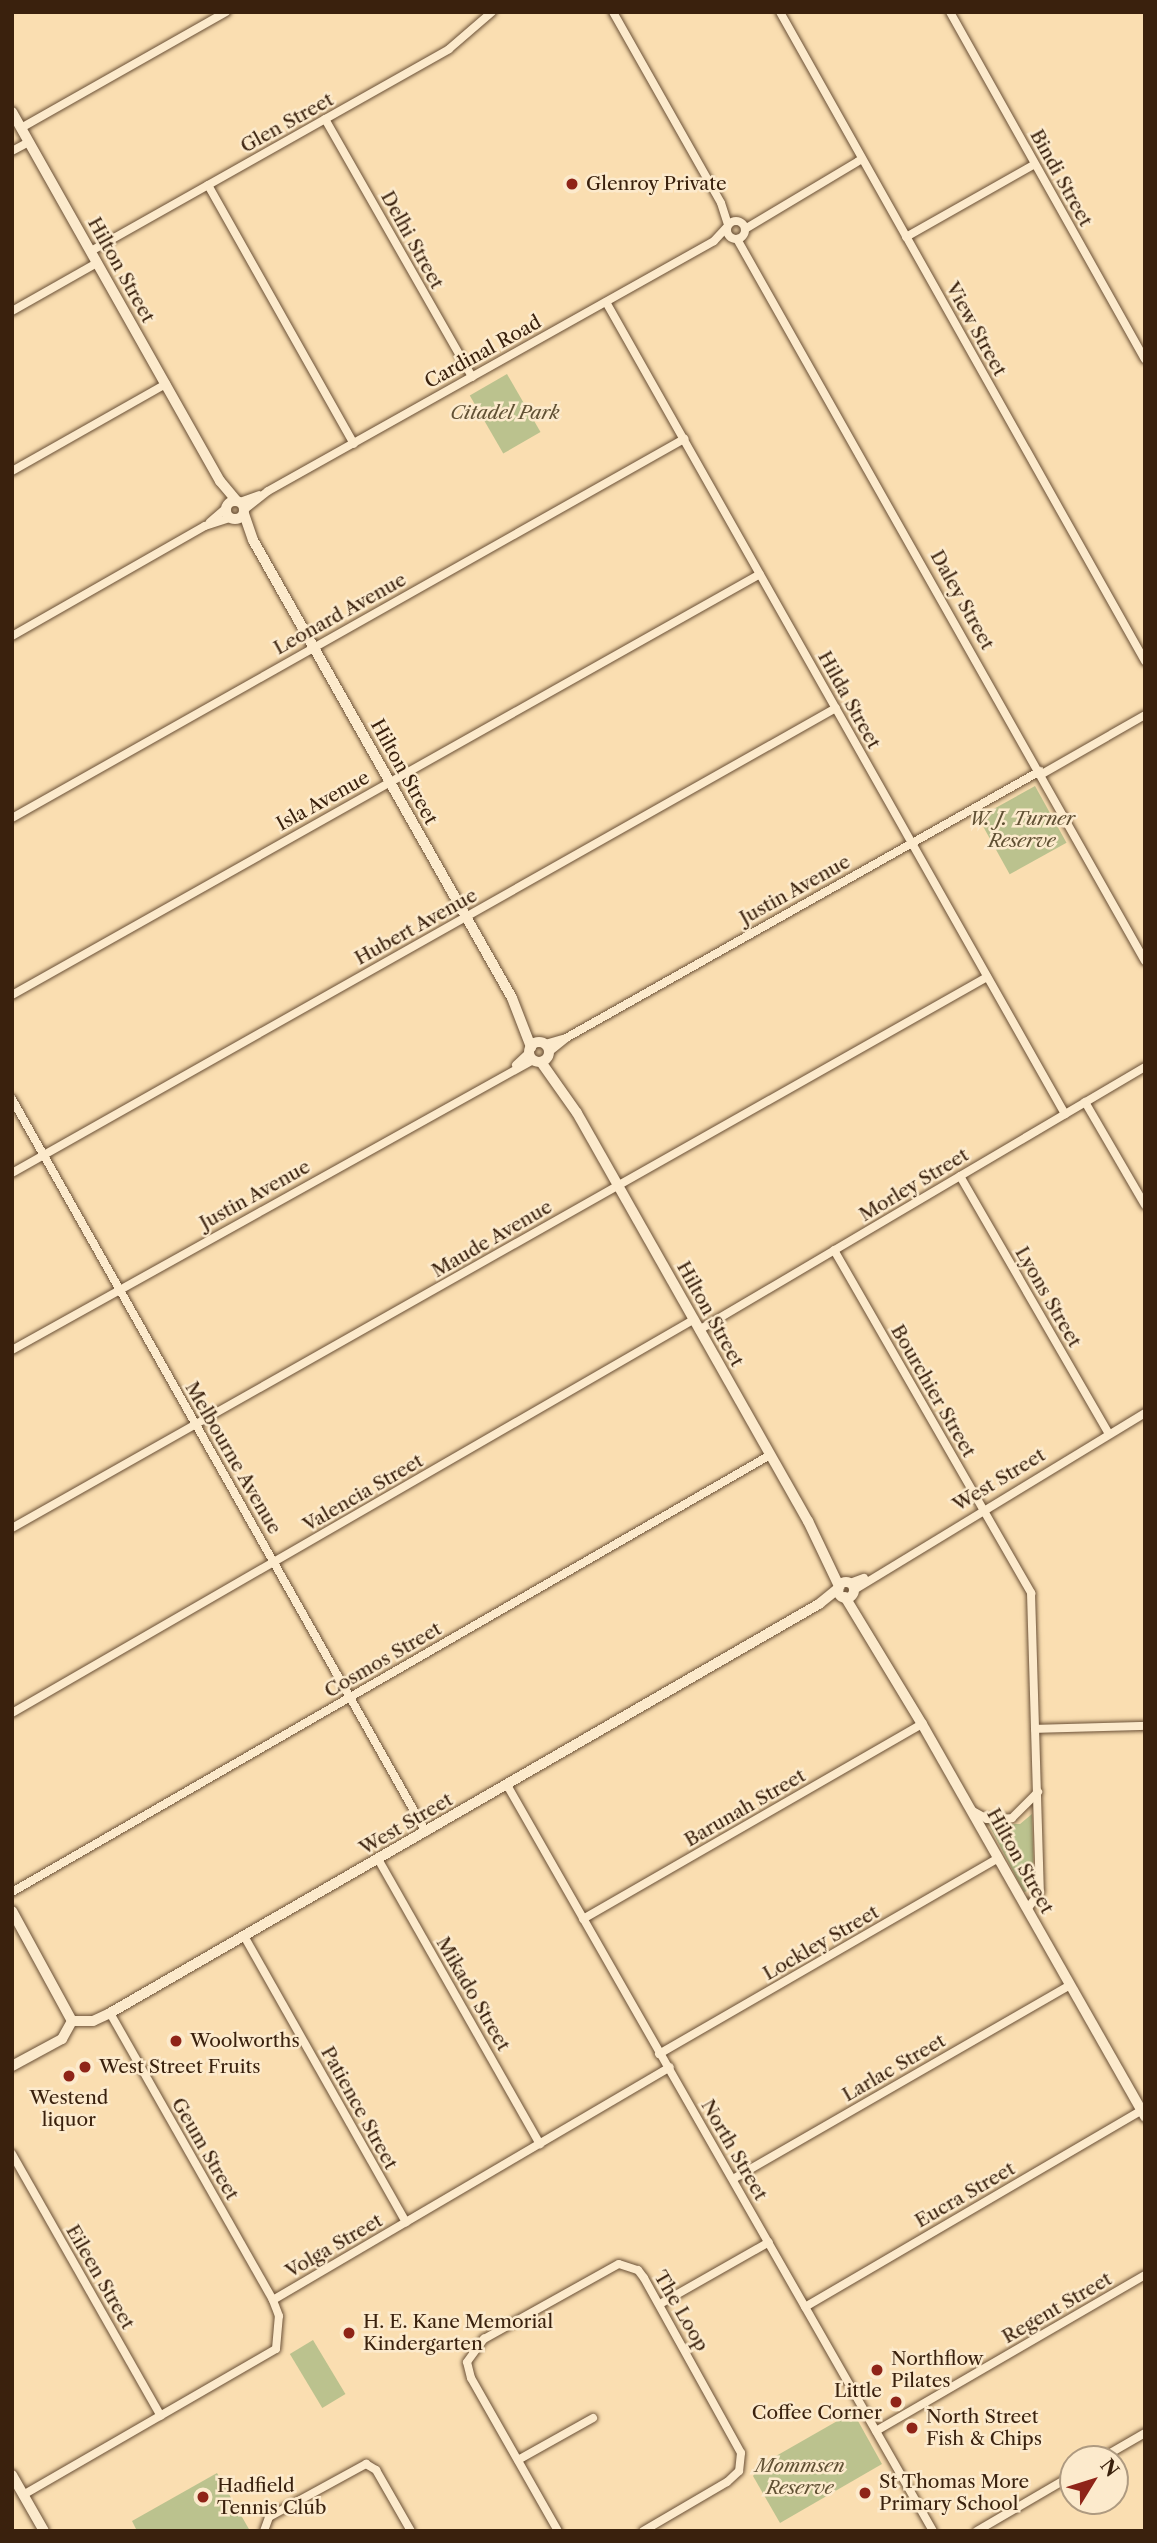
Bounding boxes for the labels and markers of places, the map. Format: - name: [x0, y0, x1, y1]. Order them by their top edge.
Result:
- place label: Glenroy Private: [586, 173, 727, 195]
- marker: Glenroy Private: [564, 176, 580, 192]
- place label: Woolworths: [190, 2030, 300, 2052]
- marker: Woolworths: [168, 2033, 184, 2049]
- place label: West Street Fruits: [99, 2056, 260, 2078]
- marker: West Street Fruits: [77, 2059, 93, 2075]
- marker: Westend liquor: [61, 2068, 77, 2084]
- place label: Westend liquor: [30, 2087, 108, 2131]
- place label: H. E. Kane Memorial Kindergarten: [363, 2311, 553, 2355]
- marker: H. E. Kane Memorial Kindergarten: [341, 2325, 357, 2341]
- place label: Northflow Pilates: [891, 2348, 983, 2392]
- marker: Northflow Pilates: [869, 2362, 885, 2378]
- place label: Little Coffee Corner: [752, 2380, 882, 2424]
- marker: Little Coffee Corner: [888, 2394, 904, 2410]
- place label: North Street Fish & Chips: [926, 2406, 1042, 2450]
- marker: North Street Fish & Chips: [904, 2420, 920, 2436]
- place label: St Thomas More Primary School: [879, 2471, 1030, 2515]
- place label: Hadfield Tennis Club: [217, 2475, 326, 2519]
- marker: St Thomas More Primary School: [857, 2485, 873, 2501]
- marker: Hadfield Tennis Club: [195, 2489, 211, 2505]

